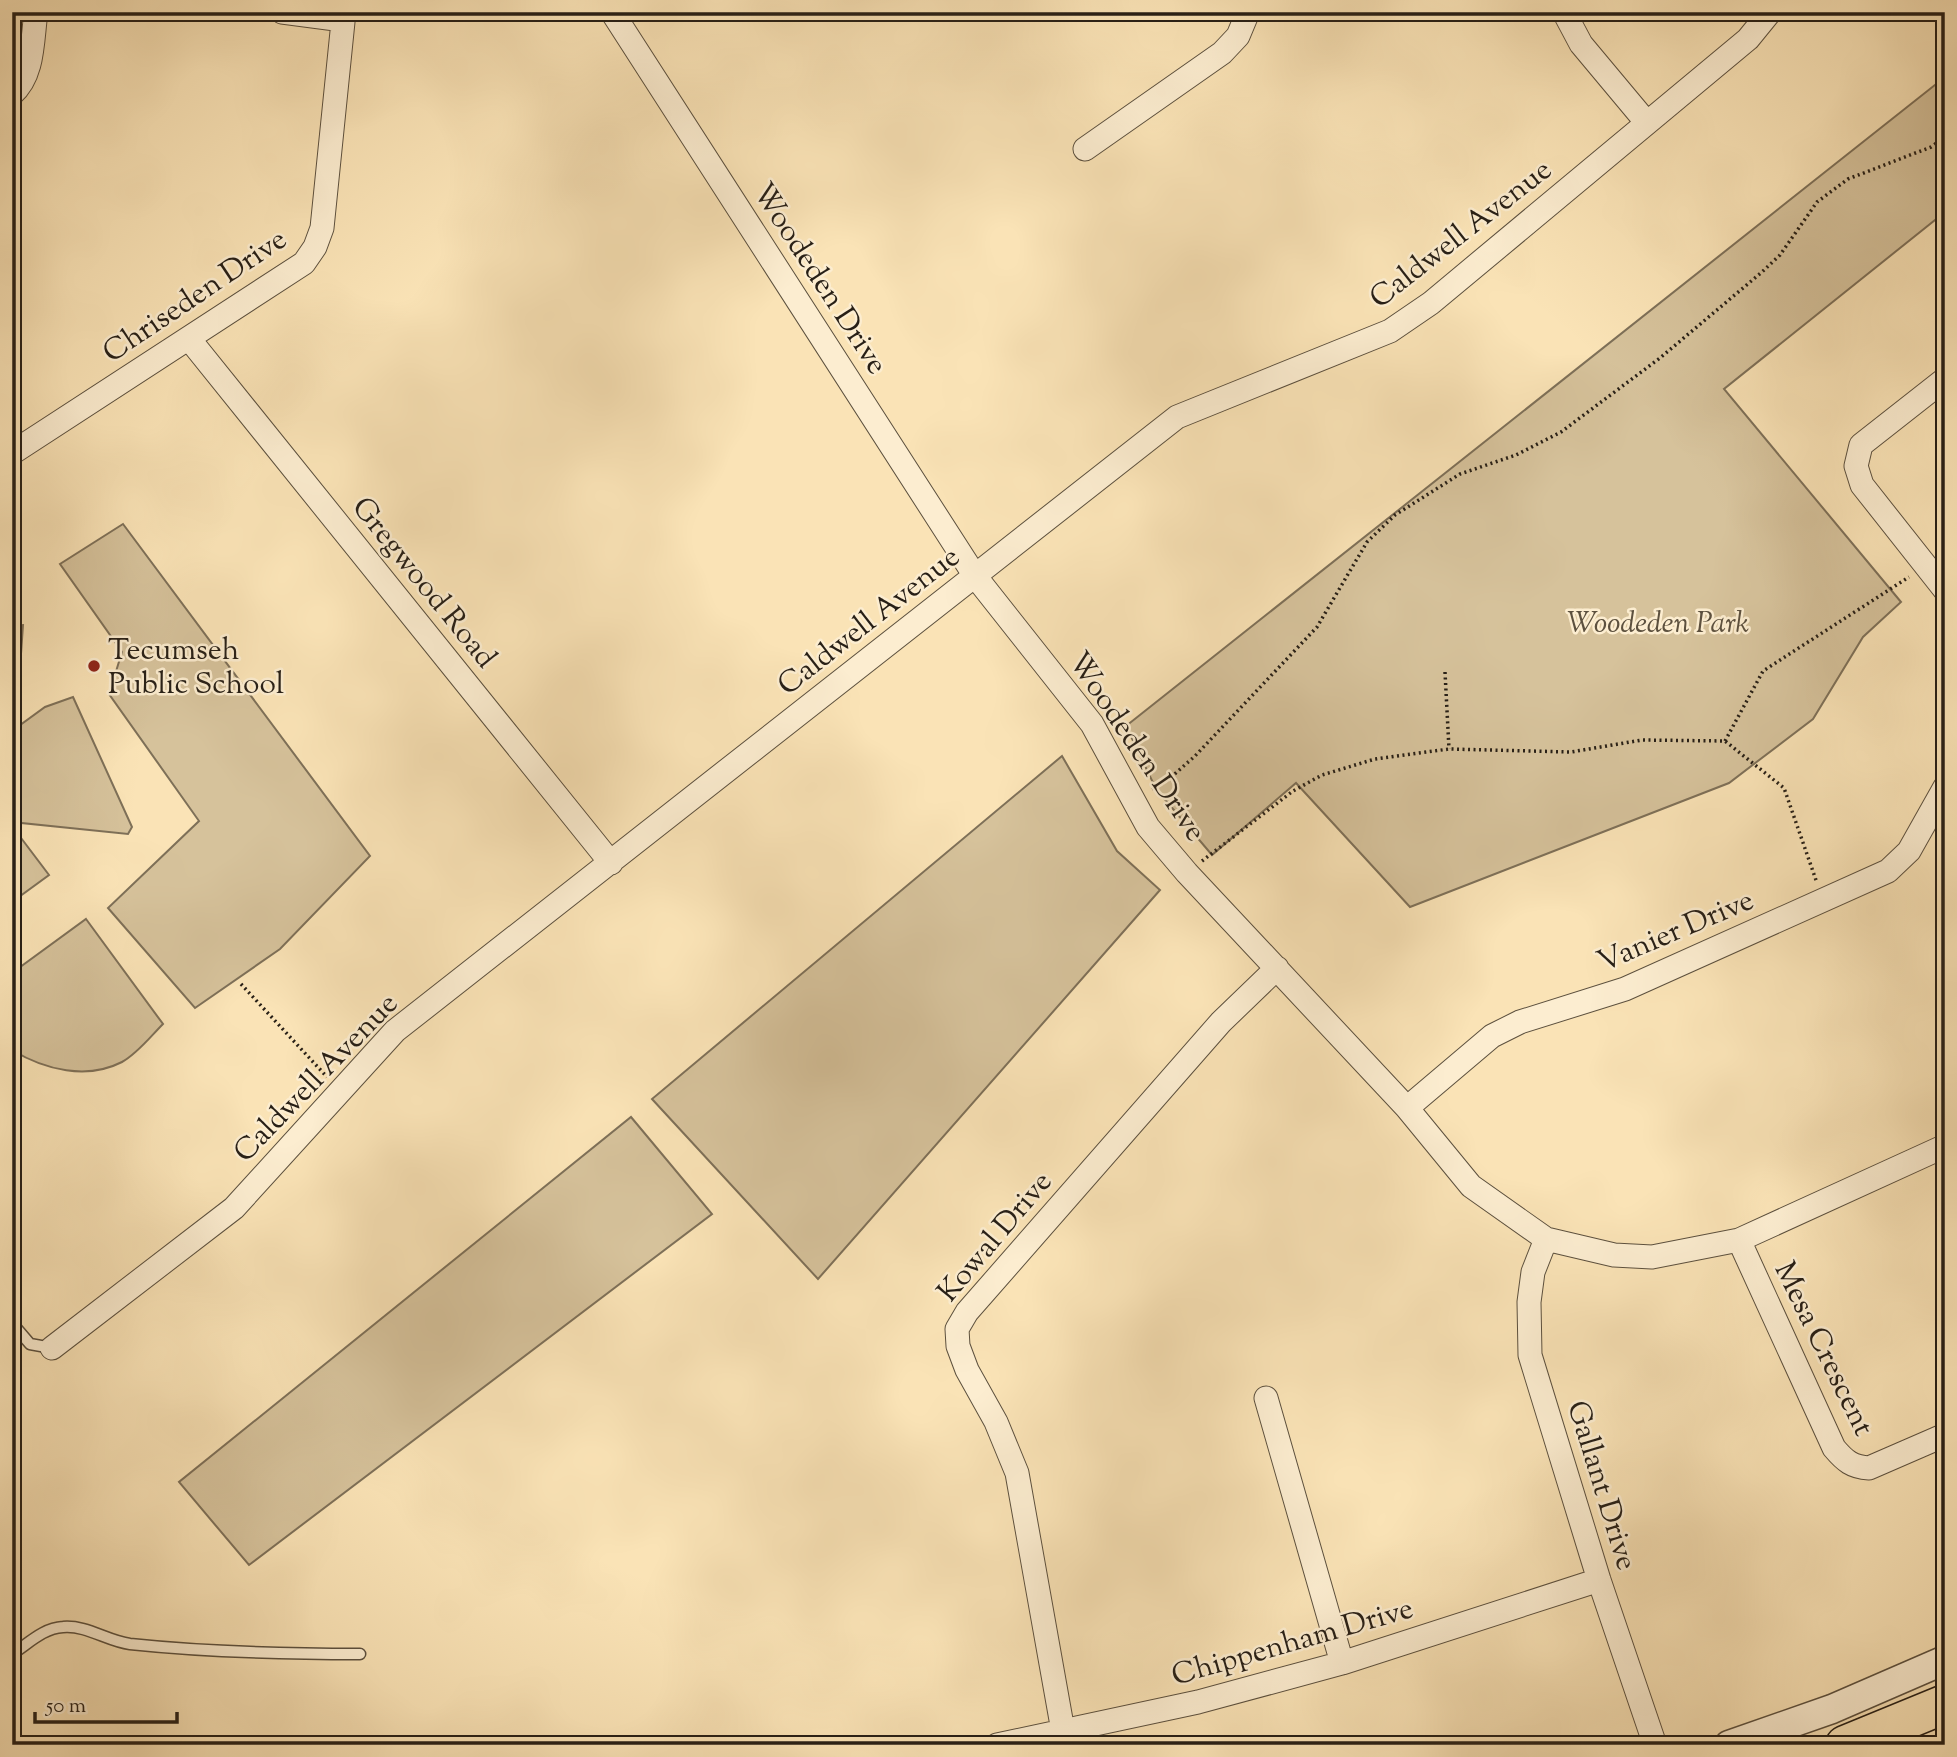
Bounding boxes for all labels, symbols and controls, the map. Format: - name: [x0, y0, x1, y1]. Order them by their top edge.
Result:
- street label: Caldwell Avenue: [1361, 150, 1562, 320]
- street label: Woodeden Drive: [741, 175, 897, 384]
- street label: Chriseden Drive: [95, 219, 296, 375]
- street label: Gregwood Road: [340, 489, 506, 679]
- street label: Caldwell Avenue: [769, 537, 970, 707]
- park label: Woodeden Park: [1567, 603, 1749, 646]
- place label: Tecumseh Public School: [108, 630, 284, 707]
- street label: Woodeden Drive: [1056, 644, 1215, 851]
- marker: Tecumseh Public School: [86, 658, 102, 674]
- street label: Vanier Drive: [1591, 880, 1761, 985]
- street label: Caldwell Avenue: [225, 984, 409, 1173]
- street label: Kowal Drive: [928, 1163, 1064, 1312]
- street label: Mesa Crescent: [1762, 1255, 1884, 1444]
- street label: Gallant Drive: [1554, 1396, 1647, 1576]
- street label: Chippenham Drive: [1167, 1588, 1419, 1698]
- scale bar: [35, 1680, 177, 1724]
- text: 50 m: [45, 1692, 86, 1722]

